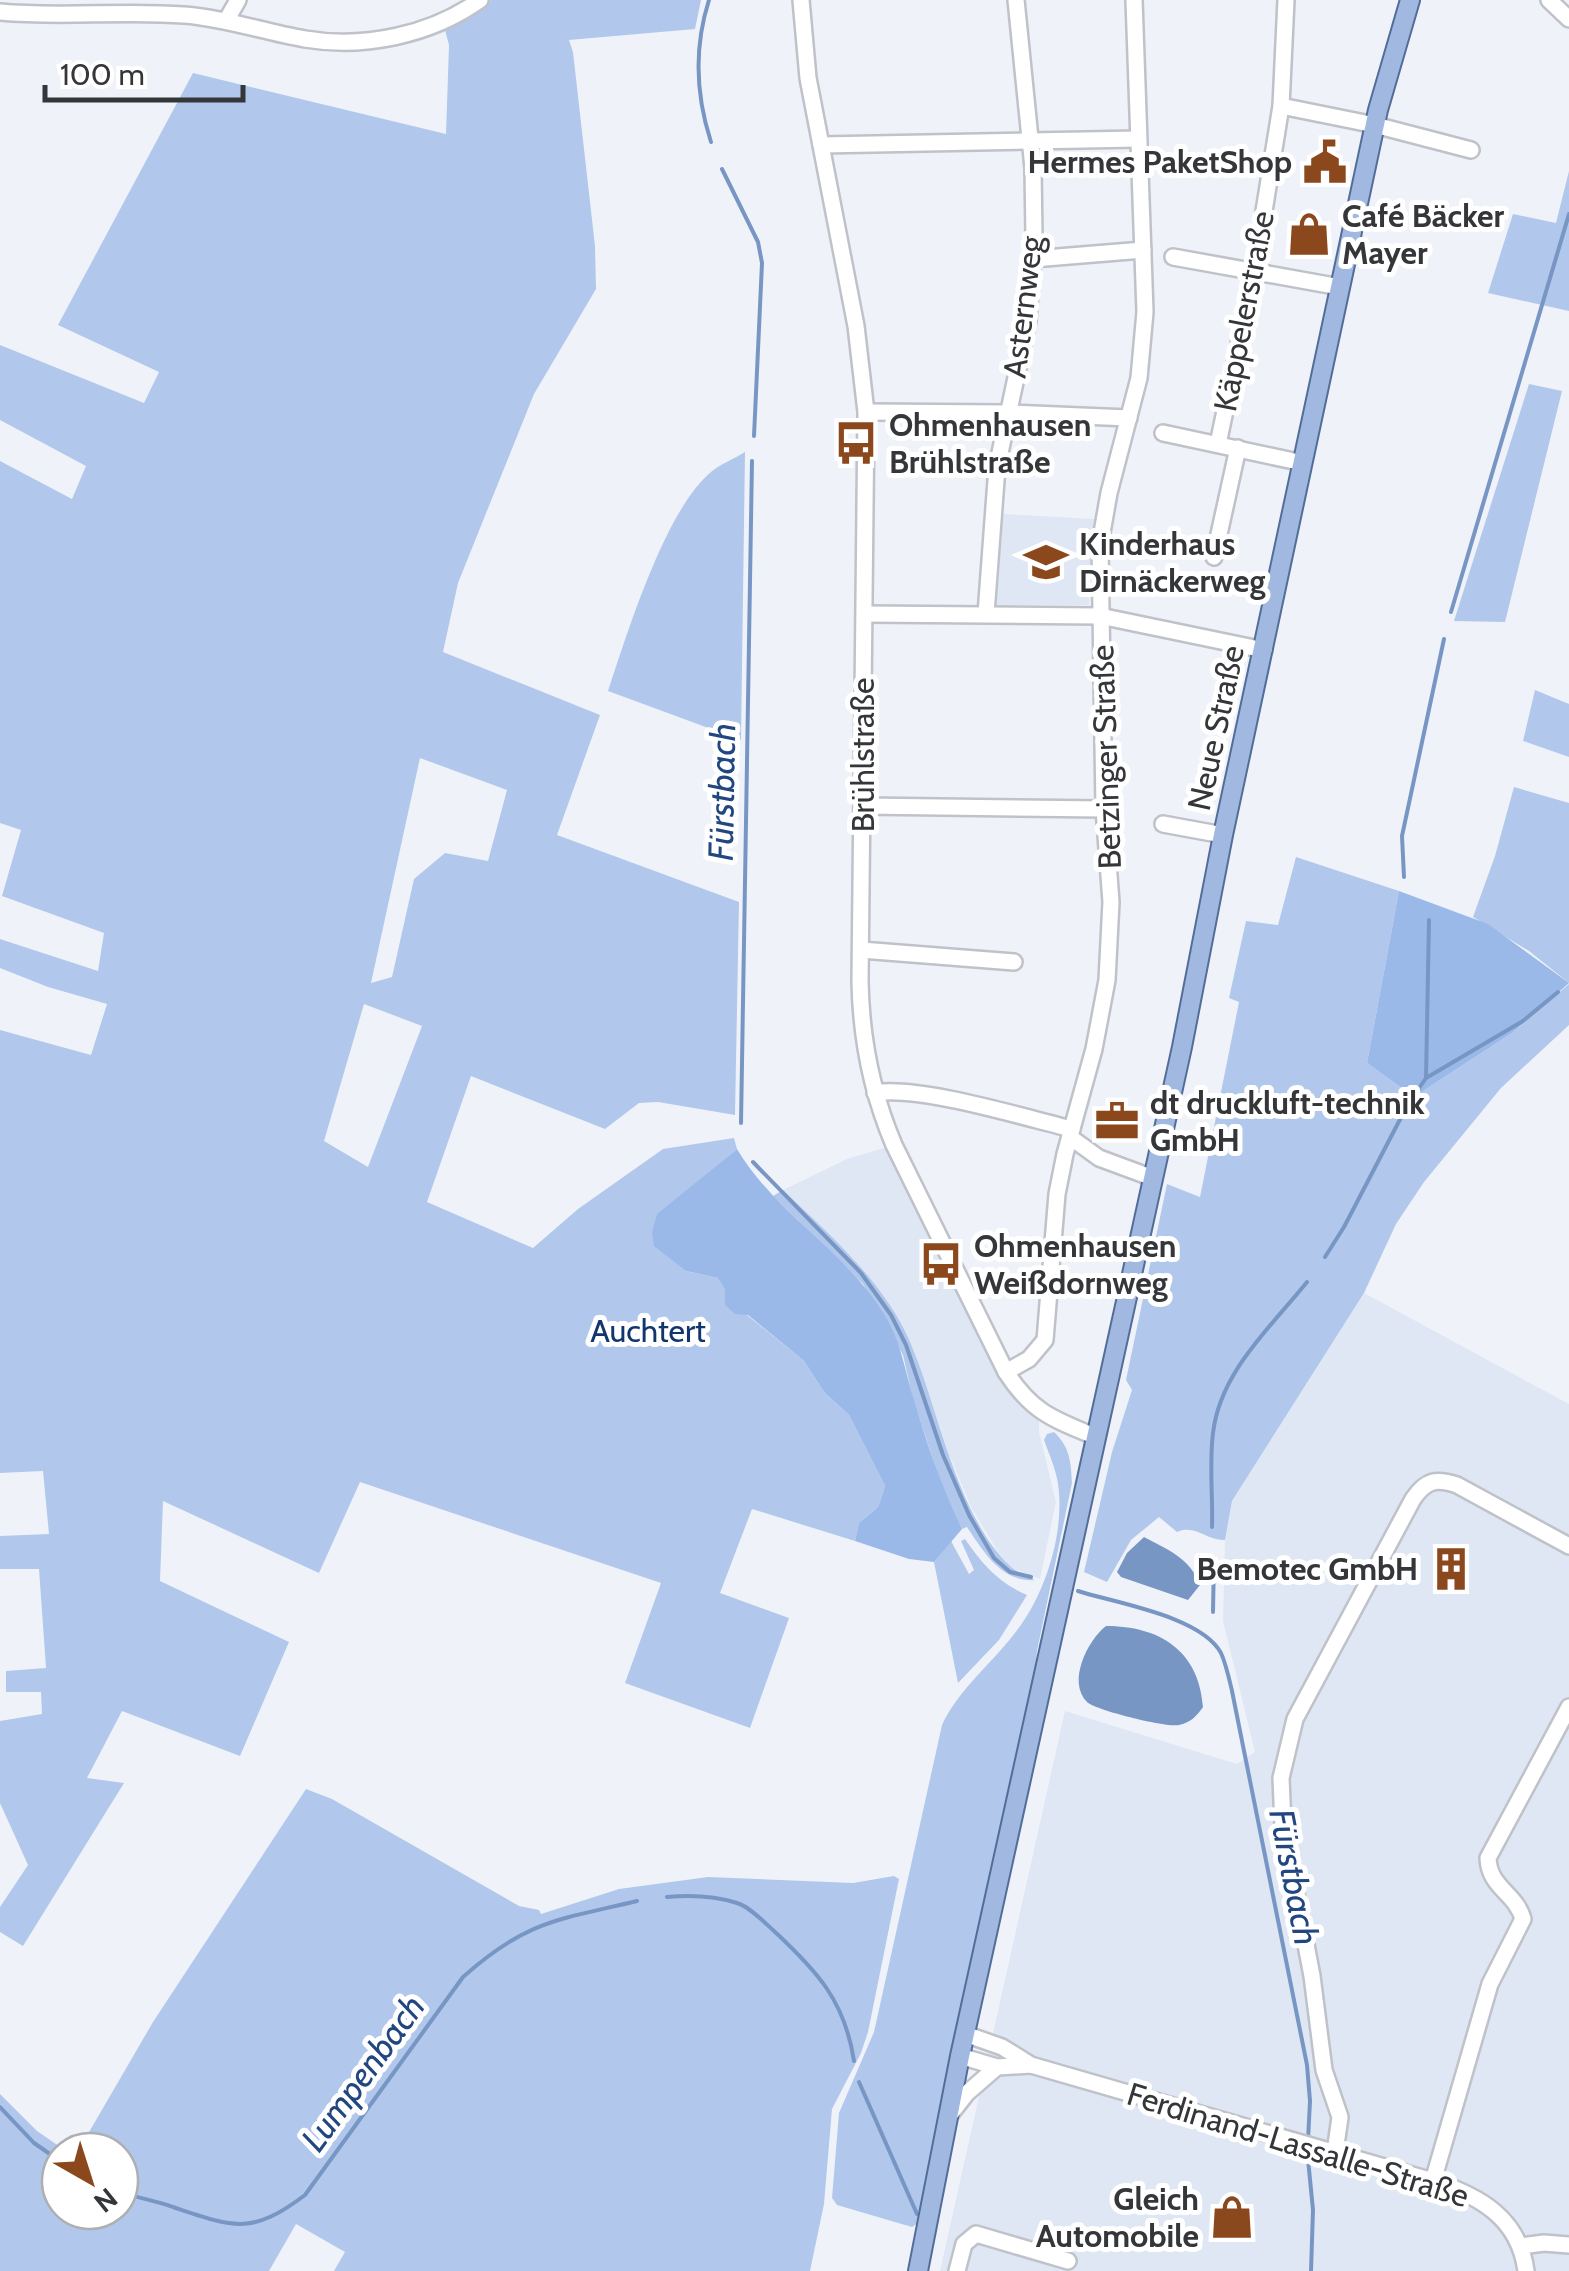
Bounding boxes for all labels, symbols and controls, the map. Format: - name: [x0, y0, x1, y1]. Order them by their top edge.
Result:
- scale bar: [45, 40, 242, 102]
- text: 100 m: [60, 56, 145, 93]
- public building icon: Hermes PaketShop: [1301, 138, 1349, 186]
- place label: Hermes PaketShop: [1028, 142, 1292, 181]
- place label: Café Bäcker Mayer: [1342, 196, 1504, 272]
- street label: Käppelerstraße: [1205, 207, 1282, 414]
- shop icon: Café Bäcker Mayer: [1285, 210, 1333, 258]
- street label: Asternweg: [994, 232, 1051, 380]
- place label: Ohmenhausen Brühlstraße: [889, 405, 1091, 481]
- bus stop icon: Ohmenhausen Brühlstraße: [832, 419, 880, 467]
- place label: Kinderhaus Dirnäckerweg: [1079, 524, 1266, 600]
- school or university icon: Kinderhaus Dirnäckerweg: [1022, 538, 1070, 586]
- street label: Neue Straße: [1179, 642, 1252, 814]
- street label: Betzinger Straße: [1082, 644, 1129, 870]
- street label: Brühlstraße: [843, 678, 882, 832]
- water label: Fürstbach: [699, 723, 744, 861]
- place label: dt druckluft-technik GmbH: [1150, 1083, 1425, 1159]
- office icon: dt druckluft-technik GmbH: [1093, 1097, 1141, 1145]
- place label: Ohmenhausen Weißdornweg: [974, 1226, 1176, 1302]
- bus stop icon: Ohmenhausen Weißdornweg: [917, 1240, 965, 1288]
- park label: Auchtert: [590, 1311, 706, 1350]
- building icon: Bemotec GmbH: [1427, 1545, 1475, 1593]
- place label: Bemotec GmbH: [1197, 1549, 1418, 1588]
- water label: Fürstbach: [1260, 1805, 1329, 1949]
- water label: Lumpenbach: [291, 1986, 434, 2159]
- street label: Ferdinand-Lassalle-Straße: [1123, 2074, 1474, 2215]
- north arrow: [40, 2131, 140, 2231]
- place label: Gleich Automobile: [1036, 2179, 1199, 2255]
- text: N: [87, 2181, 124, 2220]
- shop icon: Gleich Automobile: [1208, 2193, 1256, 2241]

